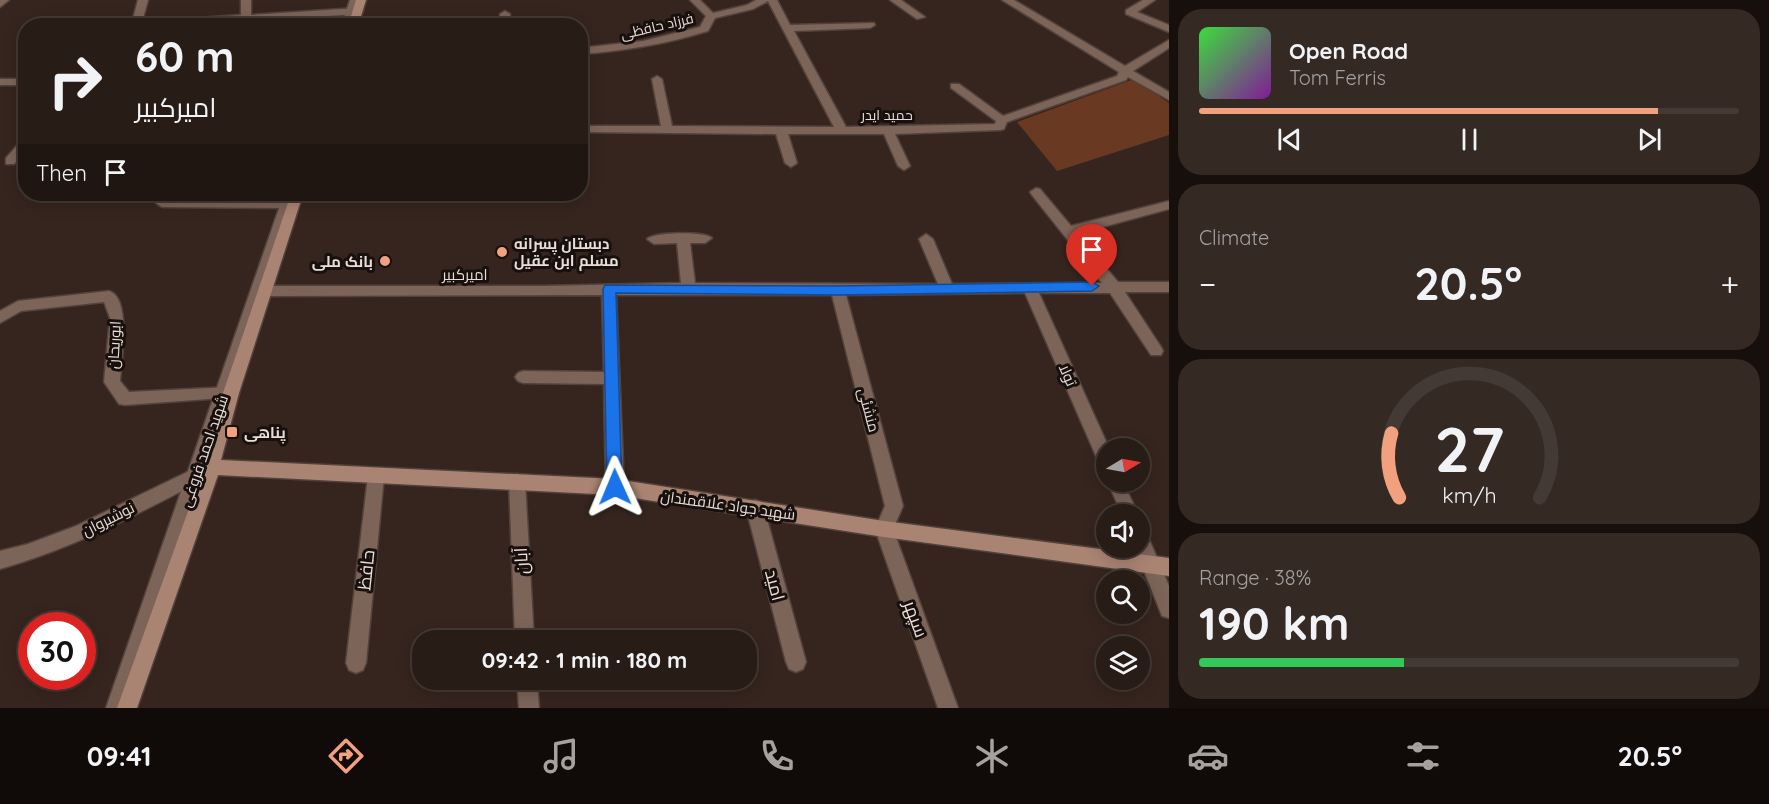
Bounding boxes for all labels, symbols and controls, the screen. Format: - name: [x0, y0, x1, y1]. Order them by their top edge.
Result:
- street label: فرزاد حافظی: [619, 9, 695, 43]
- text: 60 m: [135, 30, 235, 83]
- text: Open Road: [1289, 37, 1408, 65]
- icon: right: [36, 42, 114, 120]
- text: Tom Ferris: [1289, 65, 1386, 90]
- text: امیرکبیر: [135, 90, 217, 124]
- street label: حمید ایدر: [860, 106, 913, 124]
- icon: previous: [1273, 123, 1306, 156]
- icon: pause: [1453, 123, 1486, 156]
- icon: next: [1633, 123, 1666, 156]
- icon: arrive: [99, 156, 132, 189]
- text: Then: [36, 159, 87, 187]
- pin: [1066, 224, 1117, 286]
- text: Climate: [1199, 225, 1269, 250]
- icon: arrive: [1075, 233, 1108, 266]
- place label: دبستان پسرانه مسلم ابن عقیل: [514, 234, 619, 271]
- marker: دبستان پسرانه مسلم ابن عقیل: [495, 245, 509, 259]
- place label: بانک ملی: [312, 252, 373, 271]
- marker: بانک ملی: [378, 254, 392, 268]
- text: 20.5°: [1414, 255, 1522, 311]
- text: −: [1199, 263, 1216, 304]
- text: +: [1720, 263, 1739, 304]
- street label: امیرکبیر: [441, 265, 488, 284]
- street label: ابوریحان: [103, 320, 126, 370]
- street label: تولا: [1055, 361, 1081, 389]
- street label: منشئی: [853, 386, 884, 434]
- street label: شهید احمد فروغی: [176, 392, 233, 510]
- text: 27: [1434, 411, 1504, 489]
- place label: پناهی: [244, 423, 286, 444]
- marker: پناهی: [225, 425, 239, 439]
- north arrow: [1096, 438, 1150, 492]
- map controls: [1096, 438, 1150, 690]
- position arrow: [583, 455, 647, 519]
- text: km/h: [1442, 483, 1496, 509]
- street label: شهید جواد علاقمندان: [659, 486, 797, 525]
- street label: نوشیروان: [79, 498, 138, 541]
- button: sound: [1096, 504, 1150, 558]
- street label: آبان: [509, 547, 533, 575]
- street label: حافظ: [352, 549, 380, 591]
- text: Range · 38%: [1199, 565, 1311, 590]
- street label: امید: [760, 567, 790, 603]
- button: search: [1096, 570, 1150, 624]
- text: 190 km: [1199, 595, 1349, 651]
- street label: سپهر: [898, 597, 933, 641]
- speed limit sign: 30: [18, 612, 96, 690]
- button: layers: [1096, 636, 1150, 690]
- text: 09:42 · 1 min · 180 m: [482, 646, 687, 674]
- icon: directions: [325, 735, 367, 777]
- icon: music: [540, 735, 582, 777]
- icon: phone: [756, 735, 798, 777]
- icon: climate: [971, 735, 1013, 777]
- icon: car: [1187, 735, 1229, 777]
- icon: filters: [1402, 735, 1444, 777]
- text: 09:41: [87, 739, 152, 773]
- text: 20.5°: [1617, 739, 1682, 773]

